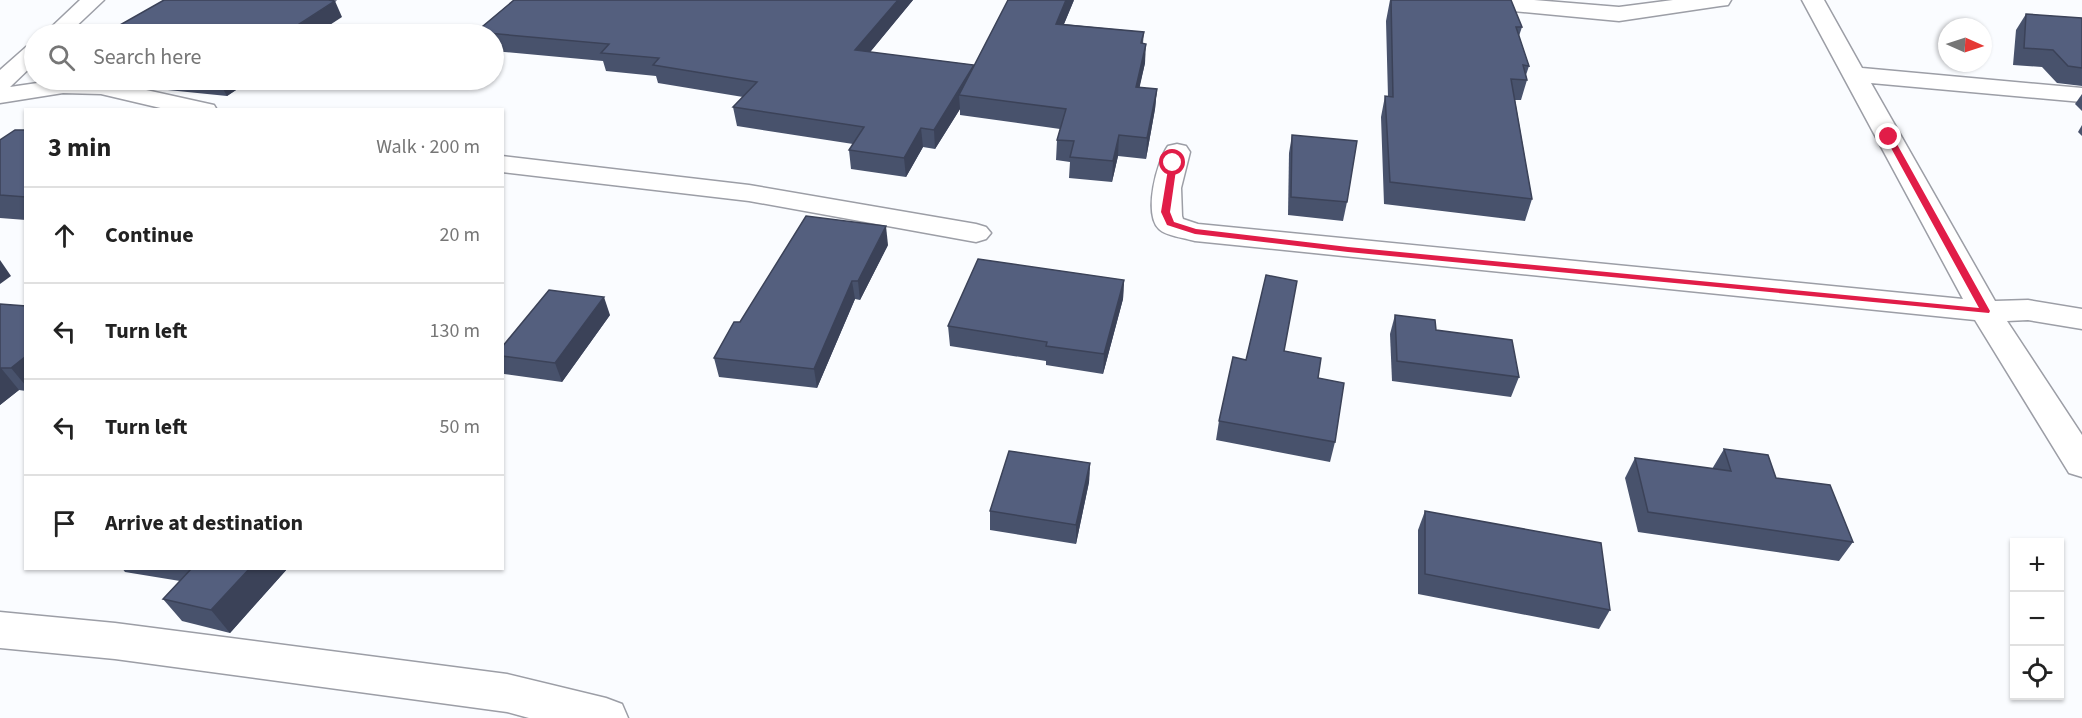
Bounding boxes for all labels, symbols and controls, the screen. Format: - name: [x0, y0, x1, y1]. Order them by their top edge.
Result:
- north arrow: [1938, 18, 1992, 72]
- search box: [24, 24, 504, 90]
- icon: search: [45, 41, 78, 74]
- text: Search here: [93, 41, 201, 73]
- route end: [1875, 123, 1901, 149]
- text: 3 min: [48, 129, 111, 166]
- text: Walk · 200 m: [376, 133, 480, 161]
- route start: [1159, 149, 1185, 175]
- icon: ahead: [48, 219, 81, 252]
- text: Continue: [105, 219, 194, 251]
- text: 20 m: [440, 221, 480, 249]
- icon: left: [48, 315, 81, 348]
- text: Turn left: [105, 315, 187, 347]
- text: 130 m: [430, 317, 480, 345]
- icon: left: [48, 411, 81, 444]
- text: Turn left: [105, 411, 187, 443]
- text: 50 m: [440, 413, 480, 441]
- icon: arrive: [48, 507, 81, 540]
- text: Arrive at destination: [105, 507, 303, 539]
- map controls: [2010, 538, 2064, 700]
- button: +: [2010, 538, 2064, 592]
- button: −: [2010, 592, 2064, 646]
- button: locate: [2010, 646, 2064, 700]

